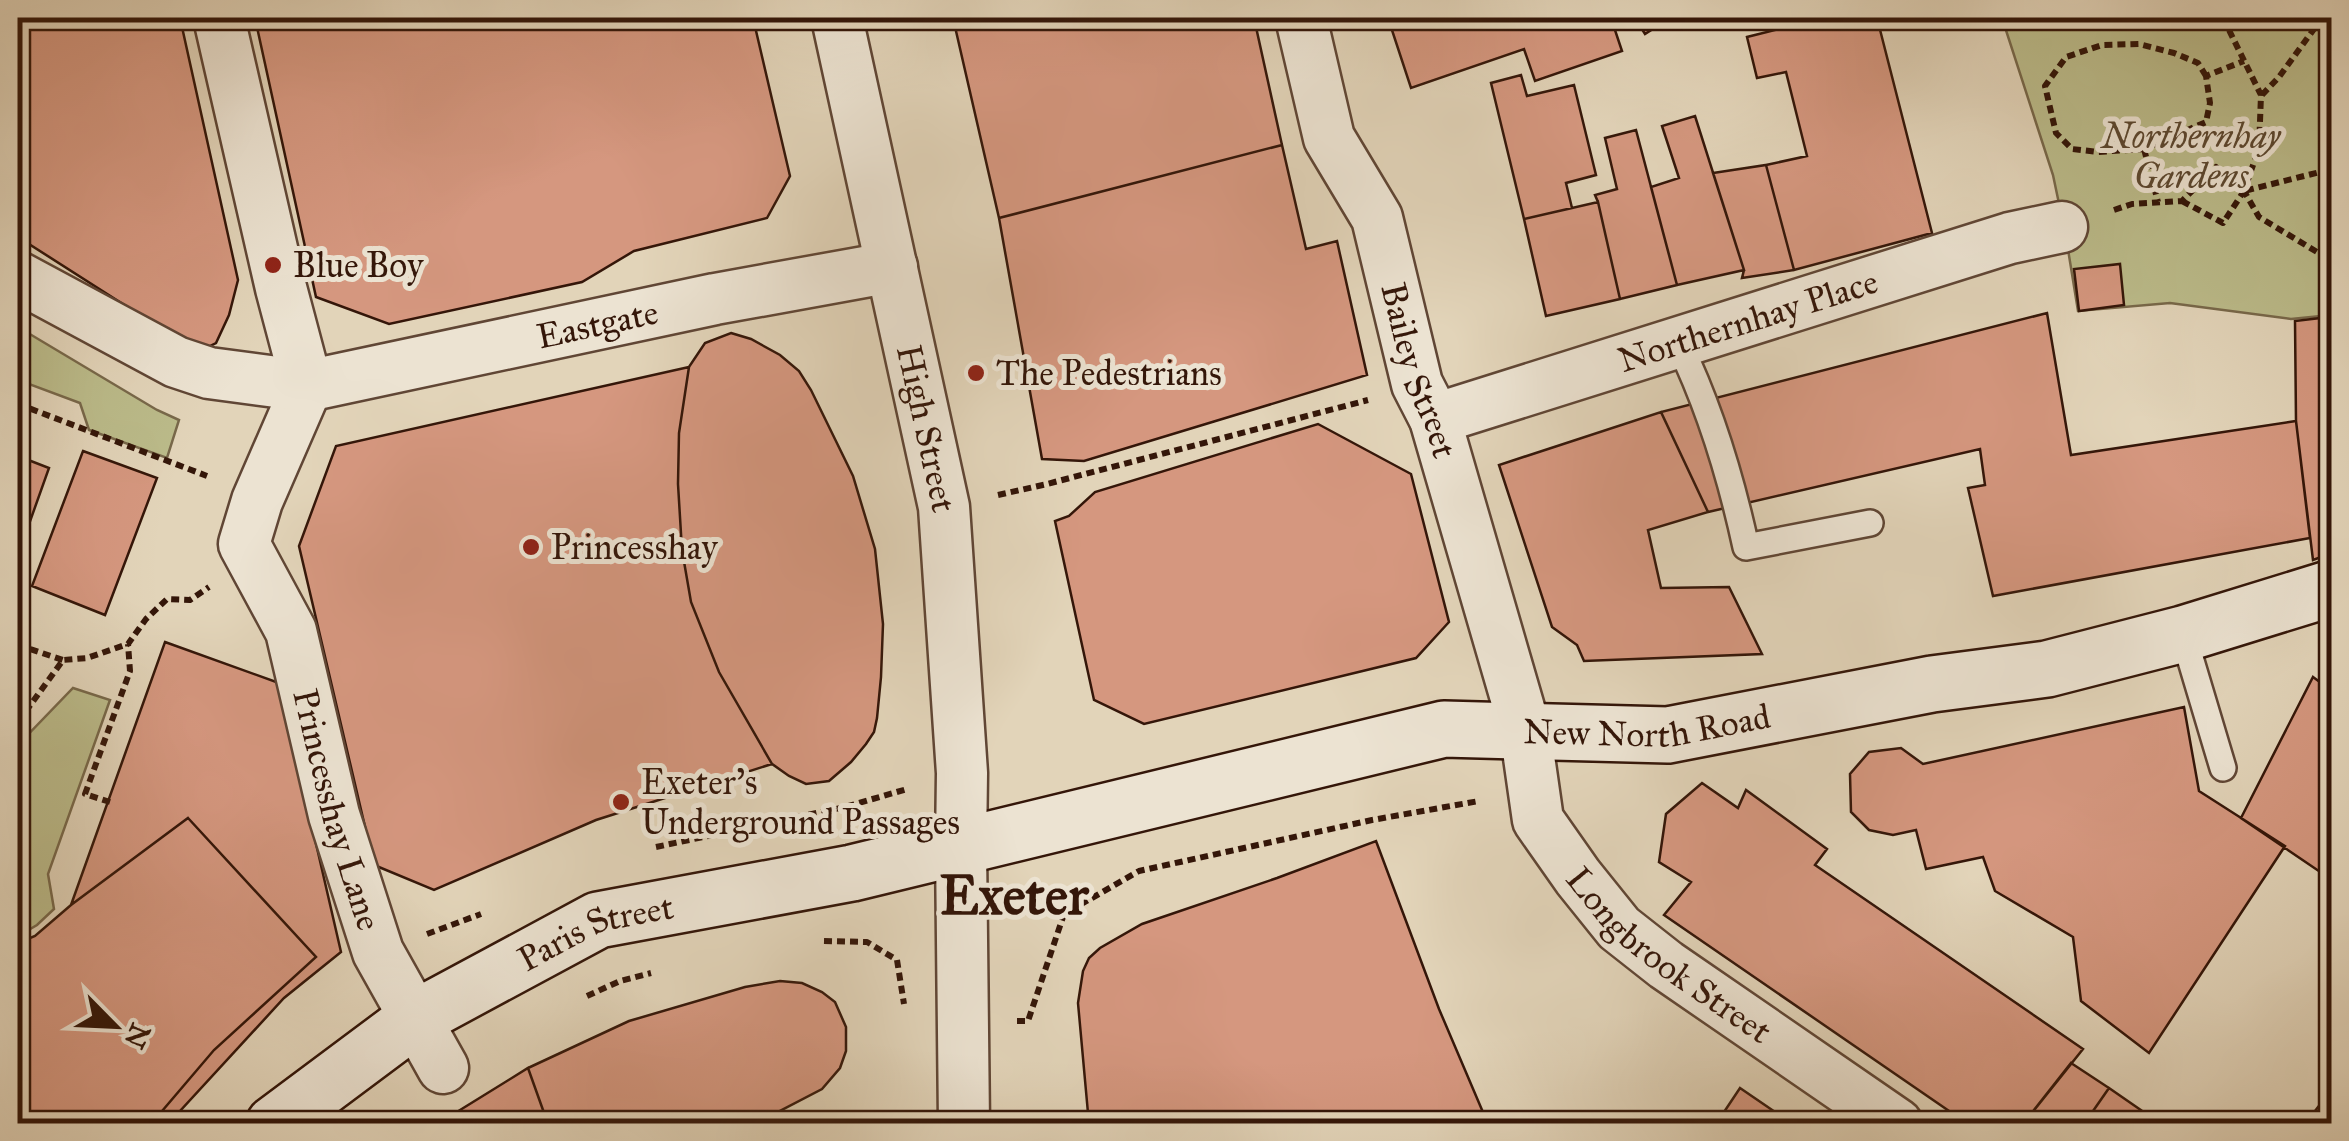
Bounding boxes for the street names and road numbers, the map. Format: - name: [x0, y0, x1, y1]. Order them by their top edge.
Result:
- street label: Northernhay Place: [1613, 260, 1883, 382]
- street label: Bailey Street: [1371, 279, 1466, 463]
- street label: Eastgate: [533, 291, 662, 358]
- street label: High Street: [887, 341, 965, 516]
- street label: Princesshay Lane: [283, 685, 391, 936]
- street label: New North Road: [1523, 695, 1774, 757]
- street label: Longbrook Street: [1557, 859, 1780, 1053]
- street label: Paris Street: [511, 885, 677, 981]

